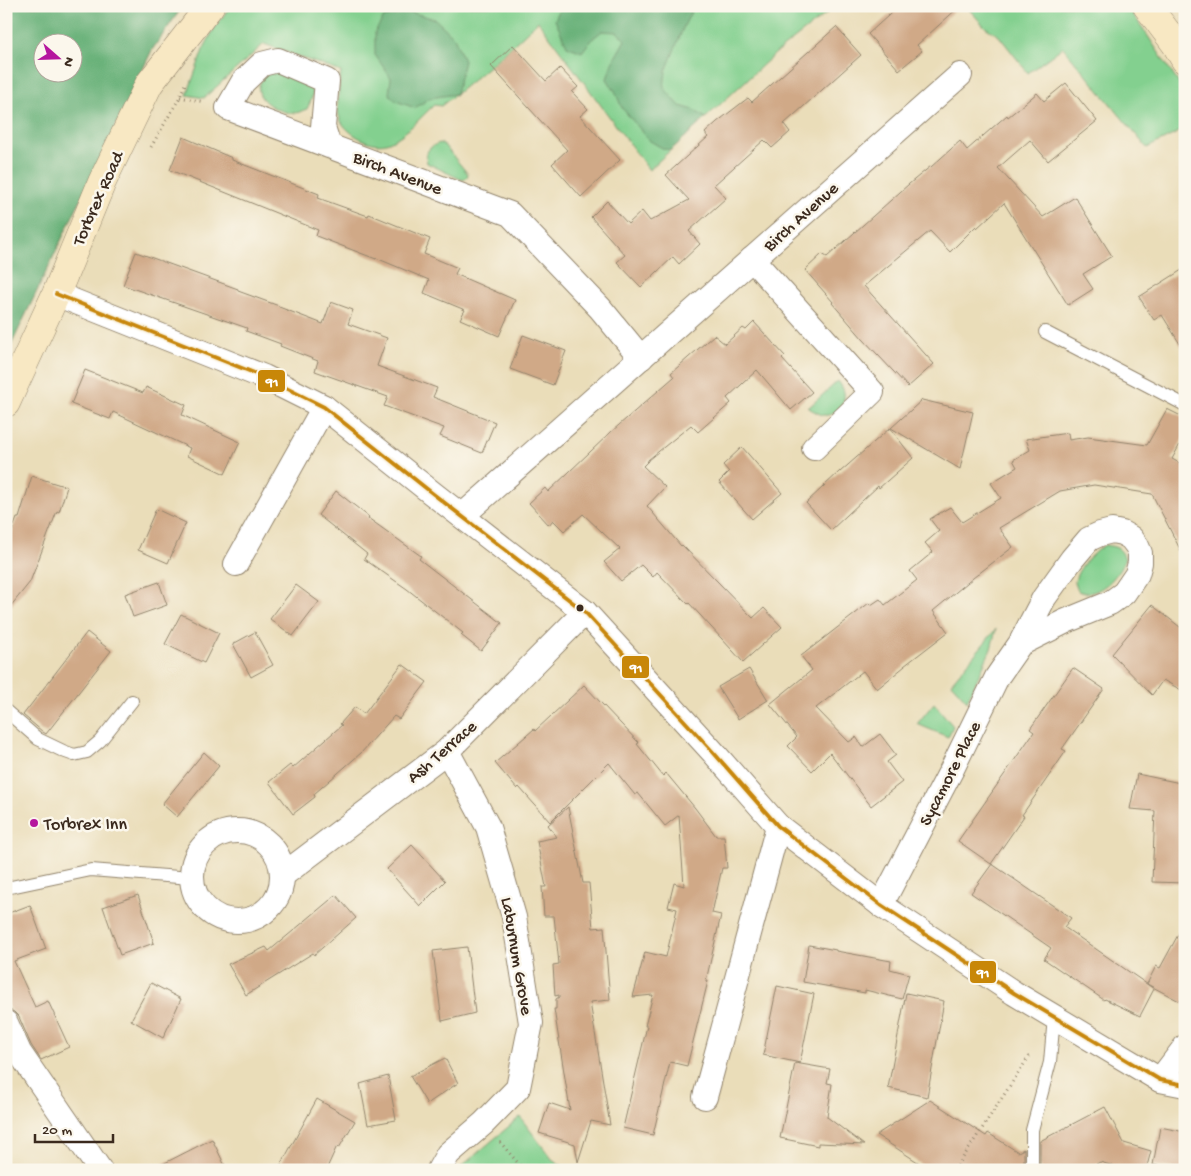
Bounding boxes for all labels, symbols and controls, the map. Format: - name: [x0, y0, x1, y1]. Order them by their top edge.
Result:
- north arrow: [32, 32, 82, 82]
- text: N: [58, 54, 77, 69]
- street label: Torbrex Road: [69, 147, 130, 250]
- street label: Birch Avenue: [349, 147, 445, 201]
- street label: Birch Avenue: [759, 178, 844, 258]
- line badge: 91: [257, 369, 286, 393]
- text: 91: [265, 375, 279, 392]
- unlabelled marker: [575, 603, 585, 613]
- line badge: 91: [621, 655, 650, 679]
- text: 91: [629, 661, 643, 678]
- street label: Ash Terrace: [403, 716, 482, 789]
- street label: Sycamore Place: [916, 718, 987, 830]
- place label: Torbrex Inn: [43, 815, 127, 836]
- marker: Torbrex Inn: [28, 817, 40, 829]
- street label: Laburnum Grove: [495, 896, 536, 1018]
- line badge: 91: [969, 960, 997, 984]
- text: 91: [976, 966, 990, 983]
- scale bar: [35, 1111, 112, 1143]
- text: 20 m: [42, 1122, 72, 1140]

